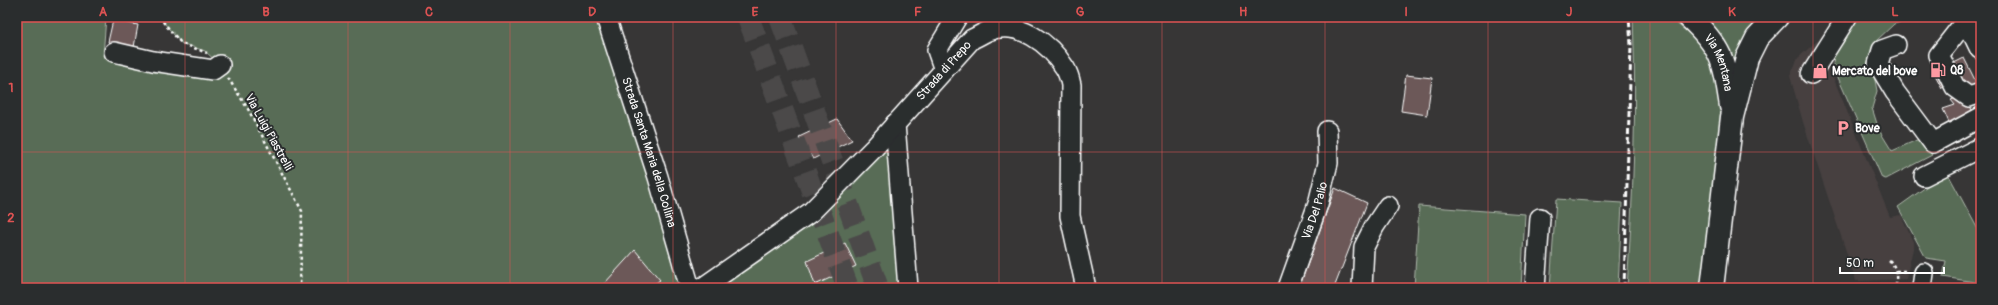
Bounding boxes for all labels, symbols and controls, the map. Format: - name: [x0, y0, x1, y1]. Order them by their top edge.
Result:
- text: A: [99, 4, 108, 20]
- text: B: [262, 4, 270, 20]
- text: C: [425, 4, 433, 20]
- text: D: [588, 4, 596, 20]
- text: E: [752, 4, 759, 20]
- text: F: [914, 4, 922, 20]
- text: G: [1076, 4, 1085, 20]
- text: H: [1239, 4, 1247, 20]
- text: I: [1404, 4, 1408, 20]
- text: J: [1566, 4, 1572, 20]
- text: K: [1728, 4, 1736, 20]
- text: L: [1891, 4, 1899, 20]
- street label: Via Mentana: [1700, 31, 1736, 93]
- street label: Strada di Prepo: [913, 37, 975, 104]
- fuel station icon: Q8: [1929, 61, 1947, 79]
- shop icon: Mercato del bove: [1811, 62, 1829, 80]
- place label: Q8: [1950, 63, 1963, 78]
- place label: Mercato del bove: [1832, 64, 1918, 79]
- street label: Strada Santa Maria della Collina: [618, 75, 679, 230]
- text: 1: [8, 80, 14, 96]
- street label: Via Luigi Piastrelli: [241, 91, 296, 173]
- parking icon: Bove: [1834, 119, 1852, 137]
- place label: Bove: [1855, 121, 1881, 136]
- street label: Via Del Palio: [1299, 180, 1331, 242]
- text: 2: [7, 210, 15, 226]
- scale bar: [1840, 249, 1944, 275]
- text: 50 m: [1846, 256, 1874, 271]

